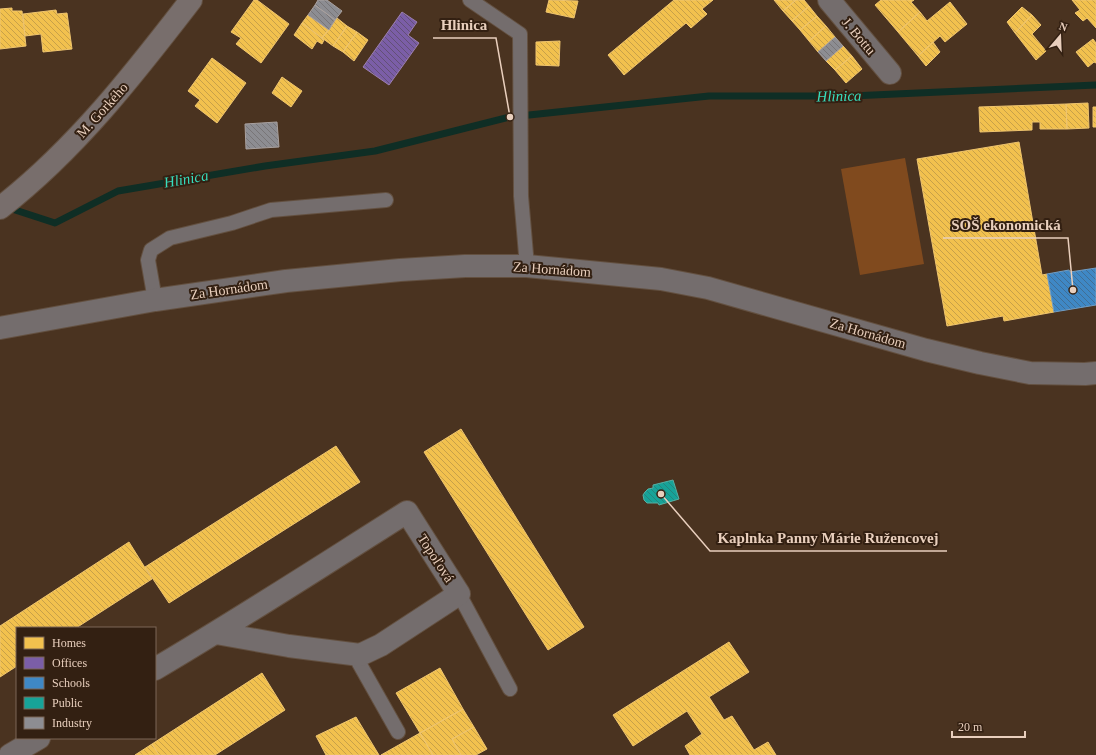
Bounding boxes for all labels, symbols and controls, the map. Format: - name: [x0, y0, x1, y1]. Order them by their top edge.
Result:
- callout: Hlinica: [433, 11, 496, 38]
- street label: J. Bottu: [839, 15, 878, 58]
- north arrow: [1040, 16, 1080, 56]
- text: Hlinica: [441, 17, 488, 33]
- text: N: [1058, 20, 1069, 34]
- street label: M. Gorkého: [74, 80, 131, 141]
- water label: Hlinica: [815, 88, 862, 104]
- water label: Hlinica: [161, 167, 210, 191]
- callout: SOŠ ekonomická: [943, 211, 1068, 238]
- text: SOŠ ekonomická: [951, 217, 1061, 233]
- street label: Za Hornádom: [512, 259, 592, 280]
- street label: Za Hornádom: [189, 277, 269, 302]
- street label: Za Hornádom: [828, 315, 908, 351]
- callout: Kaplnka Panny Márie Ružencovej: [710, 524, 947, 551]
- text: Kaplnka Panny Márie Ružencovej: [717, 530, 939, 546]
- street label: Topoľová: [414, 531, 457, 586]
- legend: [16, 627, 156, 739]
- text: Homes: [52, 636, 86, 650]
- text: Offices: [52, 656, 87, 670]
- text: Schools: [52, 676, 90, 690]
- text: Public: [52, 696, 83, 710]
- scale bar: [952, 713, 1025, 739]
- text: Industry: [52, 716, 92, 730]
- text: 20 m: [958, 720, 983, 734]

